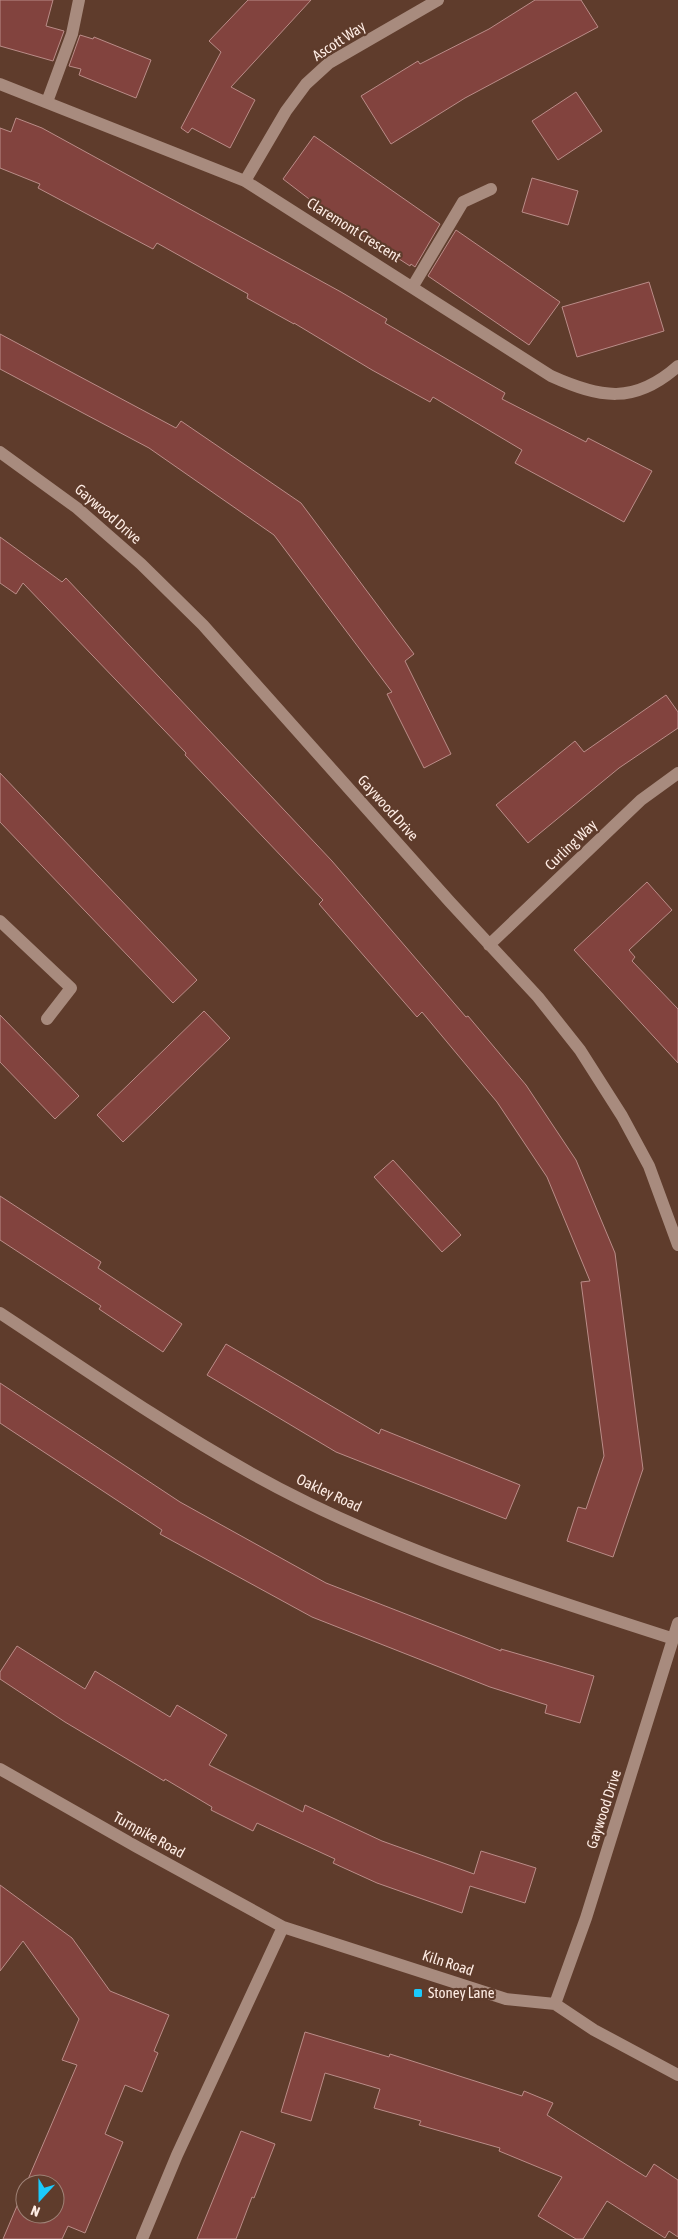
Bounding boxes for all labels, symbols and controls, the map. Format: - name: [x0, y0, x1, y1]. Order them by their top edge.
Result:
- street label: Ascott Way: [309, 17, 368, 64]
- street label: Claremont Crescent: [304, 194, 404, 265]
- street label: Gaywood Drive: [72, 480, 145, 547]
- street label: Gaywood Drive: [355, 771, 422, 844]
- street label: Curling Way: [541, 816, 600, 873]
- street label: Oakley Road: [294, 1470, 364, 1515]
- street label: Gaywood Drive: [583, 1767, 624, 1851]
- street label: Turnpike Road: [111, 1808, 188, 1861]
- street label: Kiln Road: [420, 1946, 476, 1979]
- place label: Stoney Lane: [428, 1984, 495, 2001]
- marker: Stoney Lane: [412, 1987, 424, 1999]
- north arrow: [15, 2174, 65, 2224]
- text: N: [29, 2202, 42, 2220]

